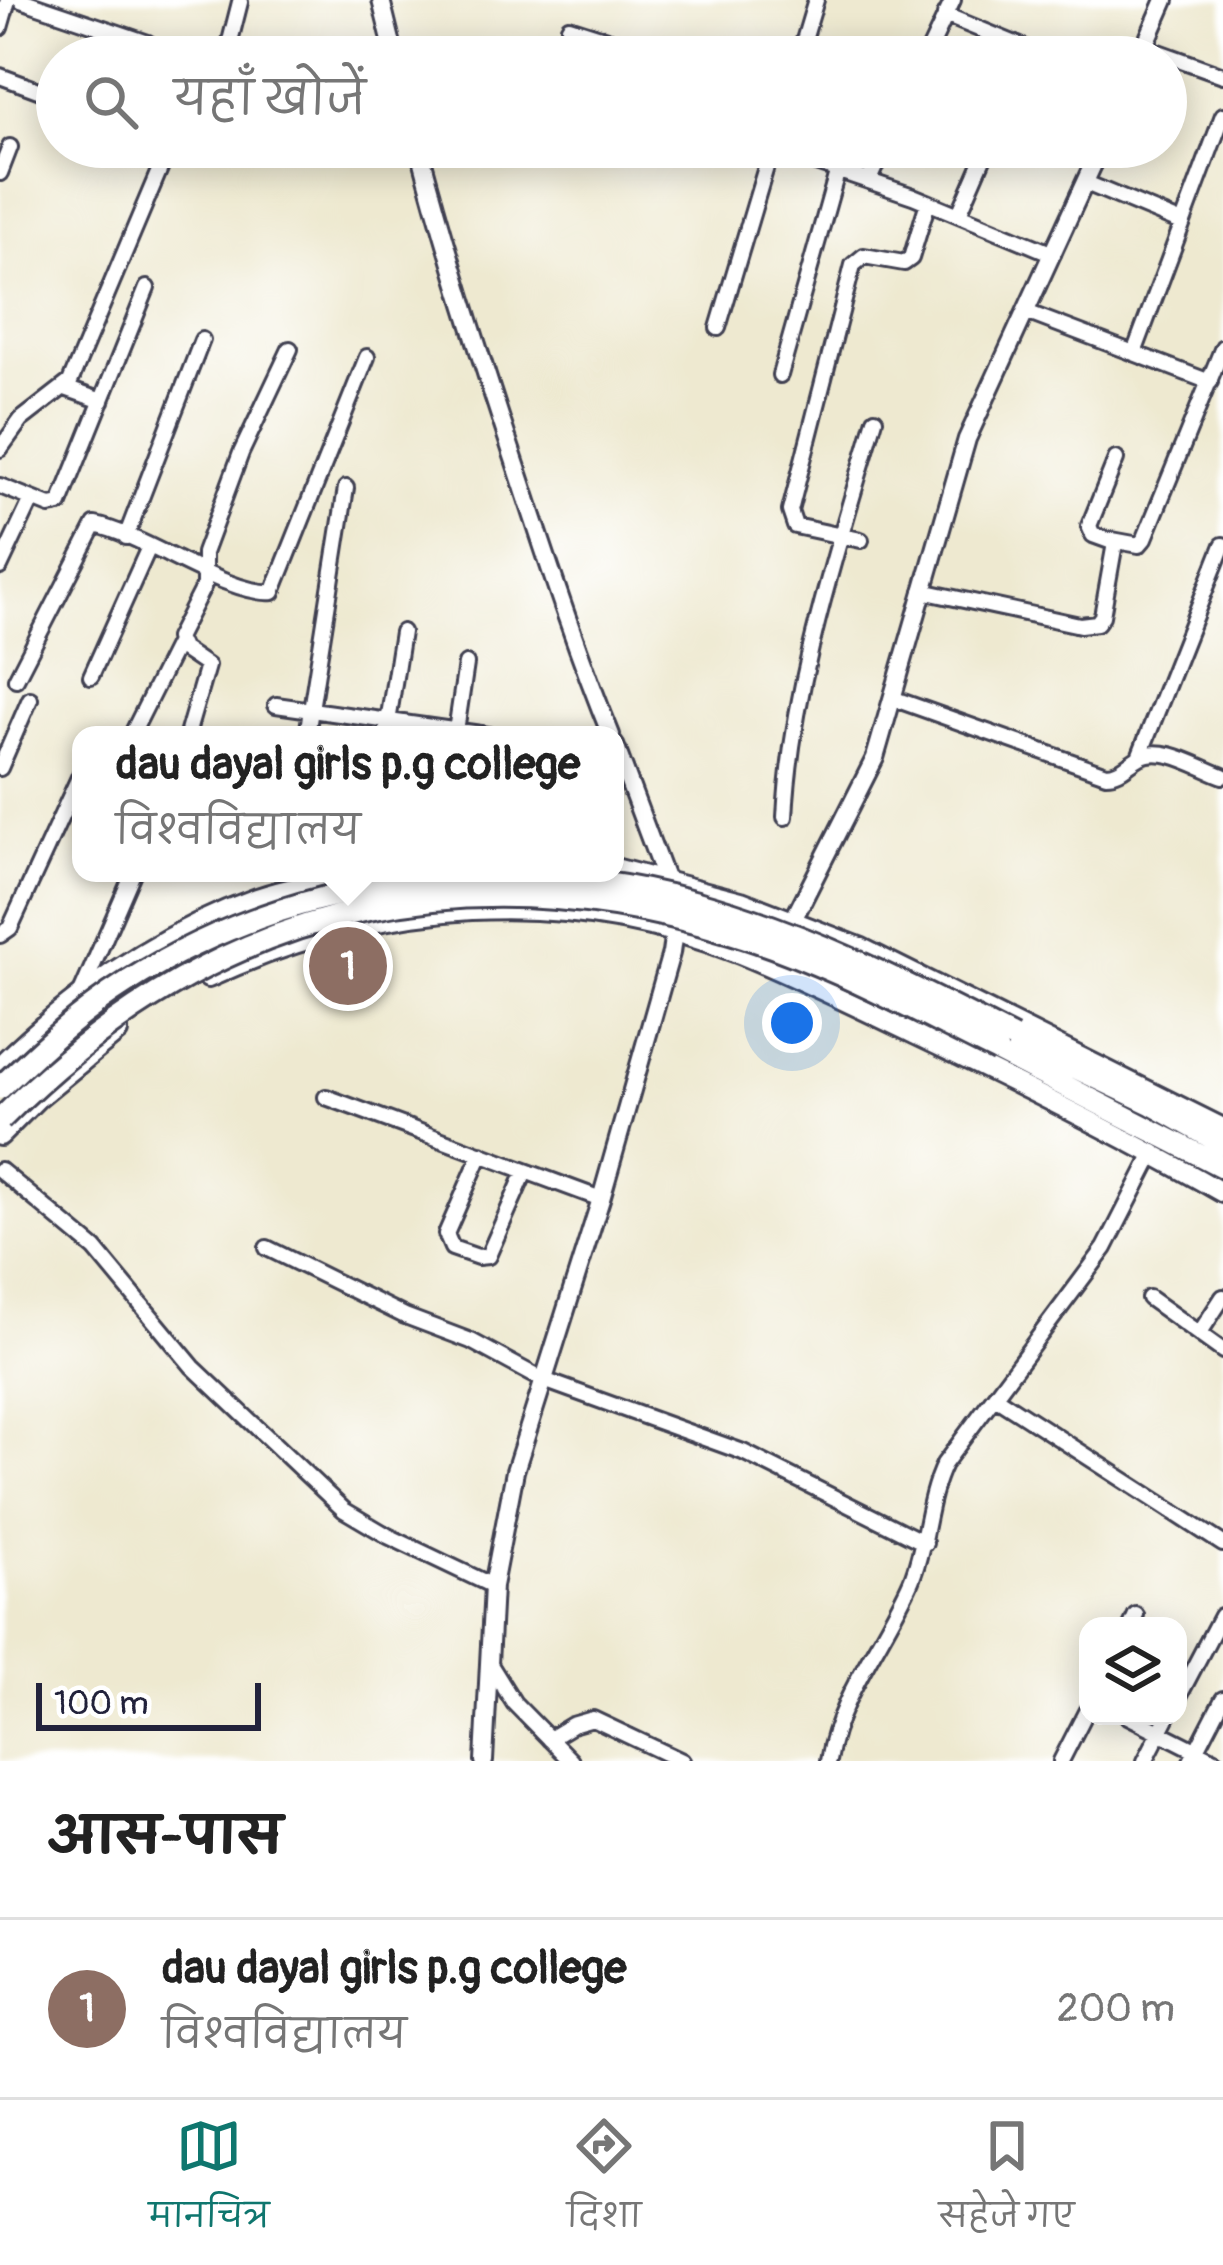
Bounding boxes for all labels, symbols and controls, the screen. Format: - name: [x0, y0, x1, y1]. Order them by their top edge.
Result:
- search box: [36, 36, 1187, 168]
- icon: search: [78, 69, 144, 135]
- text: यहाँ खोजें: [174, 72, 366, 128]
- popup: [72, 726, 624, 882]
- text: dau dayal girls p.g college: [116, 737, 580, 793]
- text: विश्वविद्यालय: [116, 806, 361, 855]
- pin: 1: [309, 921, 387, 1011]
- your location: [762, 993, 822, 1053]
- map controls: [1079, 1617, 1187, 1725]
- button: layers: [1079, 1617, 1187, 1725]
- scale bar: [36, 1677, 261, 1730]
- text: 100 m: [54, 1683, 148, 1724]
- text: आस-पास: [48, 1805, 282, 1869]
- text: dau dayal girls p.g college: [162, 1941, 626, 1997]
- text: 1: [79, 1984, 95, 2033]
- text: 200 m: [1057, 1984, 1175, 2033]
- text: विश्वविद्यालय: [162, 2010, 407, 2059]
- tab: मानचित्र: [149, 2113, 270, 2252]
- tab: दिशा: [567, 2113, 642, 2252]
- tab: सहेजे गए: [939, 2113, 1074, 2252]

